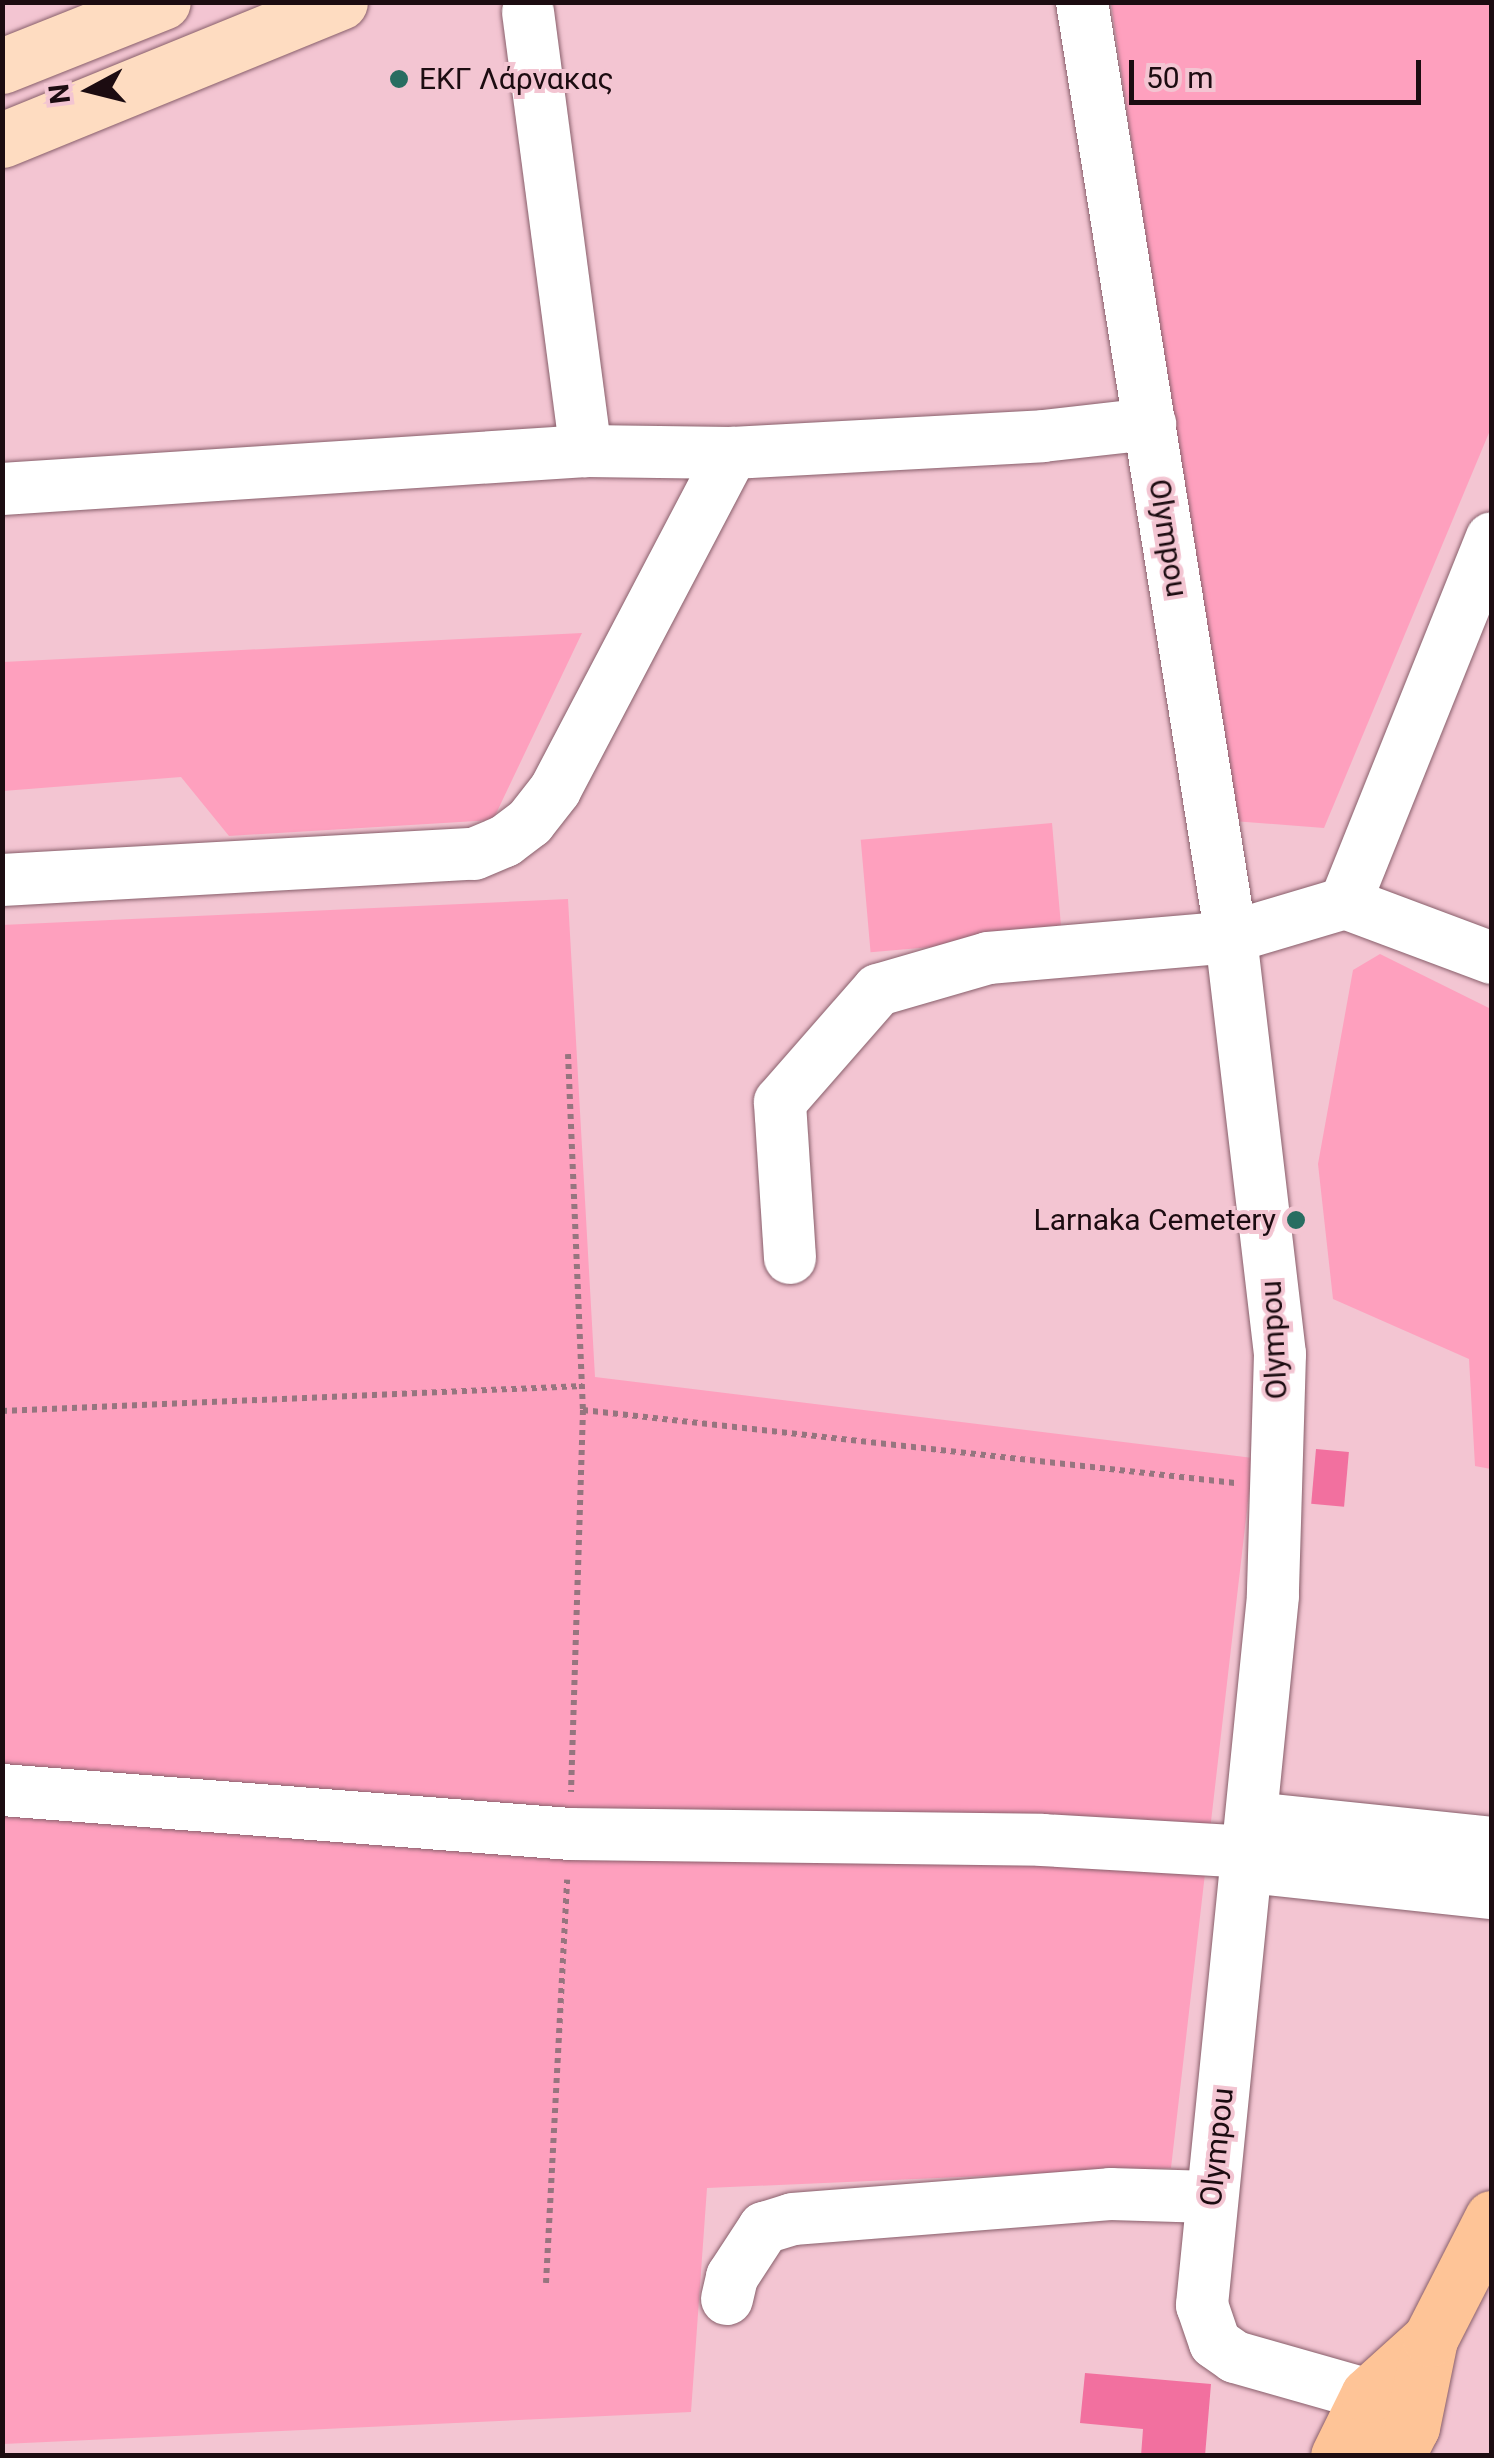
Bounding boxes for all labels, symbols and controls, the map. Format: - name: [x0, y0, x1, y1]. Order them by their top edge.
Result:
- north arrow: [40, 40, 140, 140]
- scale bar: [1134, 40, 1426, 102]
- text: 50 m: [1146, 60, 1213, 95]
- place label: ΕΚΓ Λάρνακας: [419, 61, 614, 97]
- marker: ΕΚΓ Λάρνακας: [388, 68, 410, 90]
- text: N: [42, 82, 77, 106]
- street label: Olympou: [1141, 476, 1195, 600]
- place label: Larnaka Cemetery: [1034, 1202, 1276, 1238]
- marker: Larnaka Cemetery: [1285, 1209, 1307, 1231]
- street label: Olympou: [1253, 1280, 1295, 1400]
- street label: Olympou: [1193, 2086, 1241, 2208]

